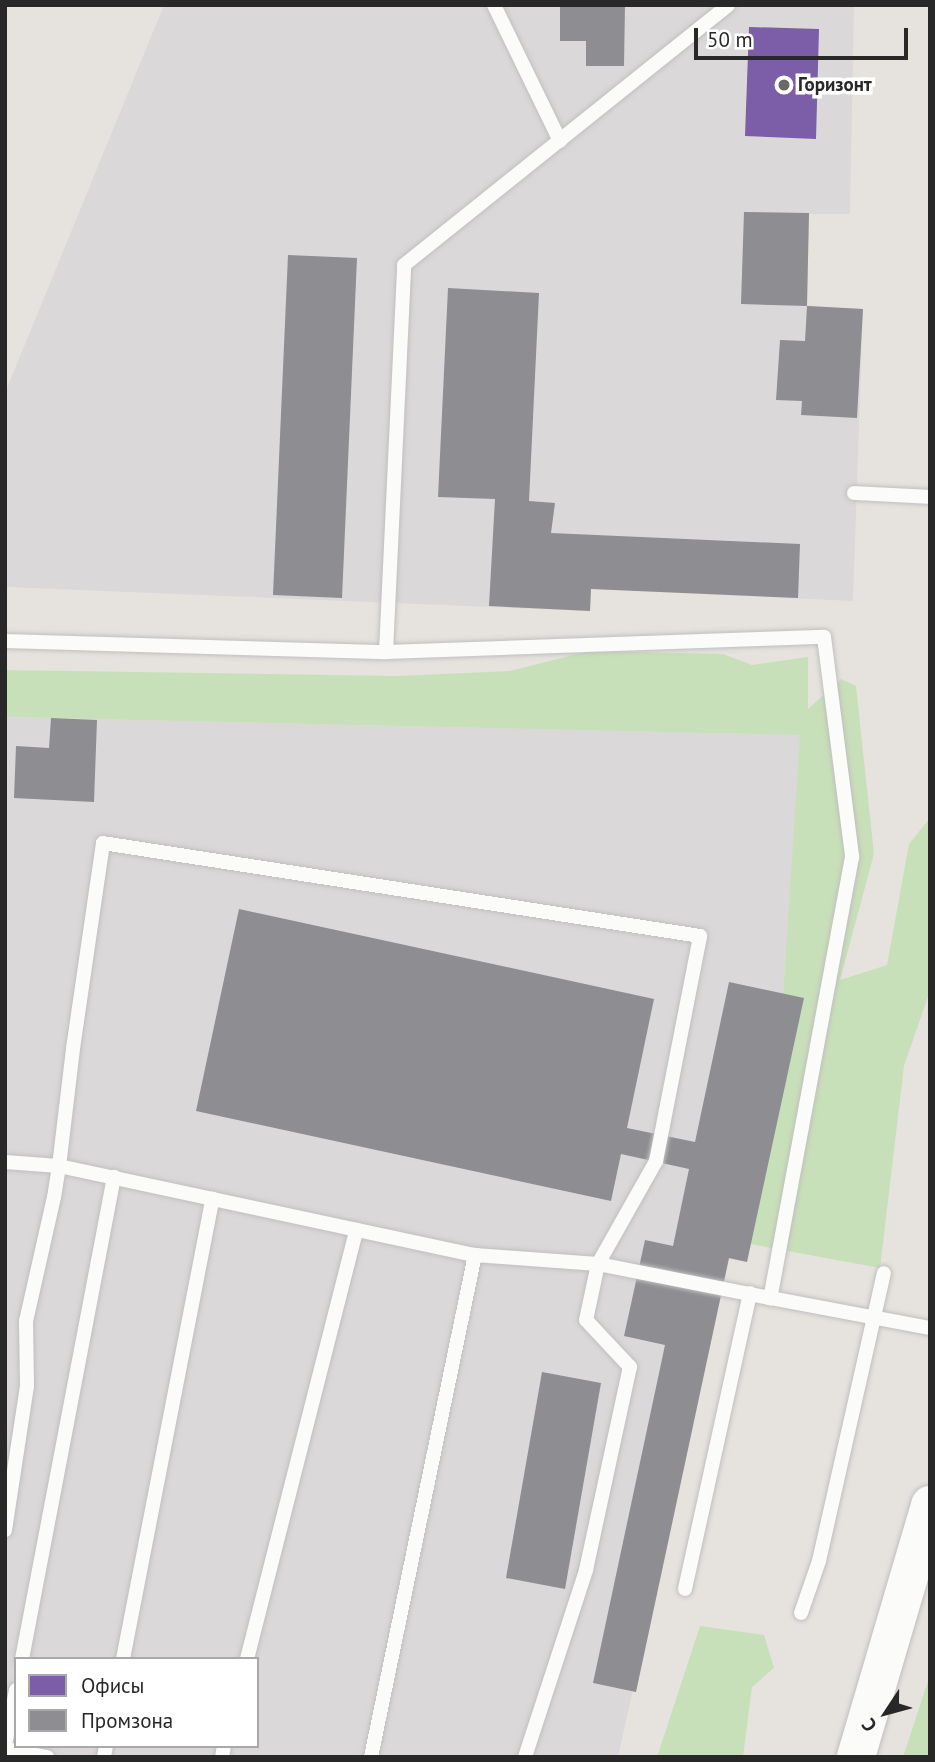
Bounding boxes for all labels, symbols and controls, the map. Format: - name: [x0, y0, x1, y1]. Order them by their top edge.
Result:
- scale bar: [697, 14, 911, 58]
- text: 50 m: [707, 26, 753, 53]
- place label: Горизонт: [798, 74, 872, 96]
- marker: Горизонт: [776, 77, 792, 93]
- legend: [14, 1657, 259, 1748]
- text: Офисы: [81, 1672, 144, 1699]
- north arrow: [851, 1678, 921, 1748]
- text: Промзона: [81, 1707, 173, 1734]
- text: С: [856, 1714, 882, 1737]

